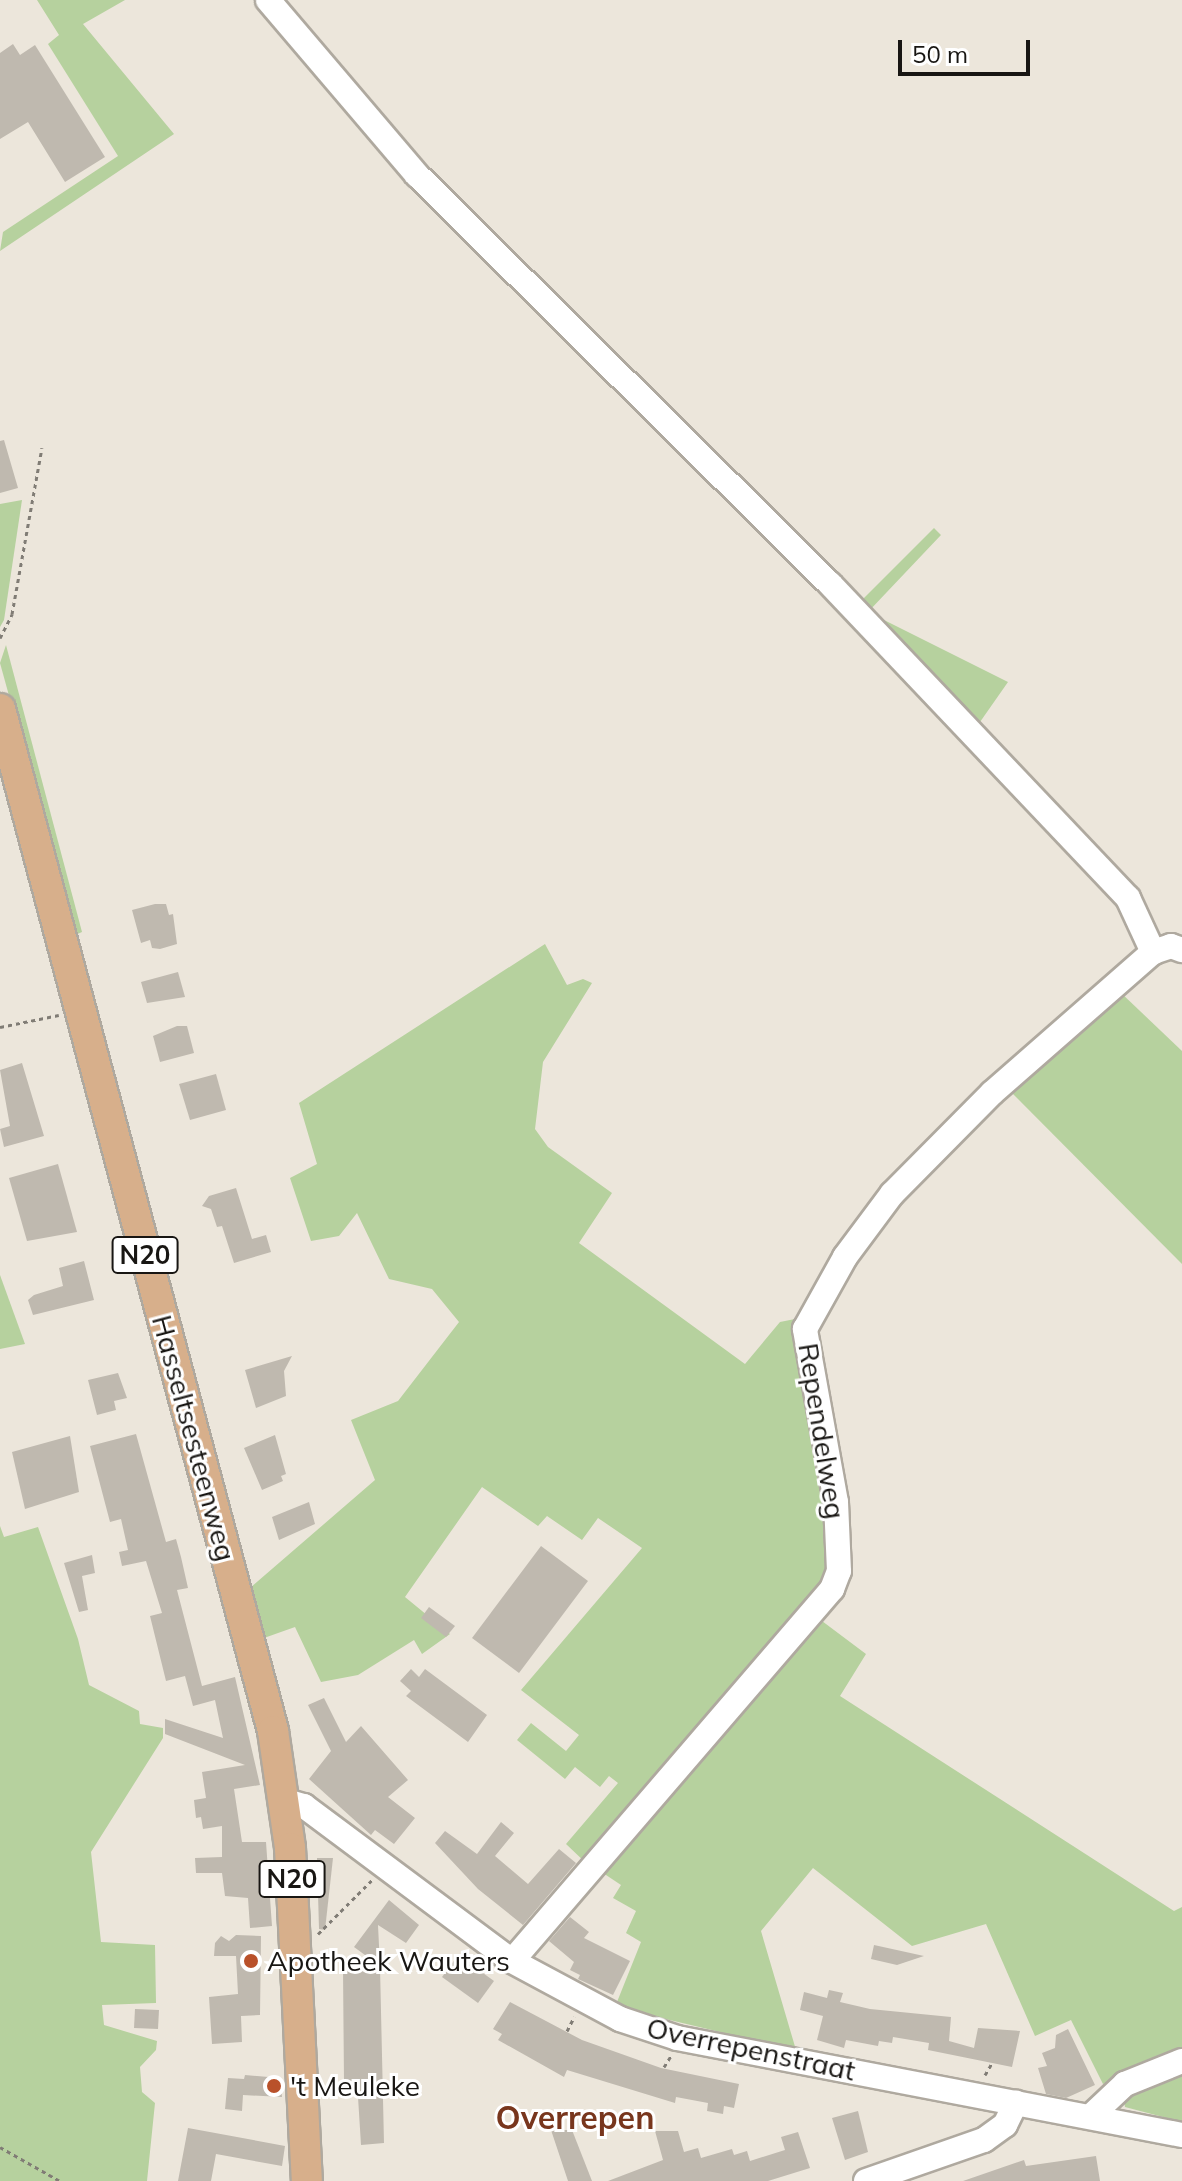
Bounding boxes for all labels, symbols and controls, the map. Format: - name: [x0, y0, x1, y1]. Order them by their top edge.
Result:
- scale bar: [902, 24, 1034, 74]
- text: 50 m: [912, 39, 968, 69]
- road number: N20: [111, 1233, 179, 1277]
- street label: Hasseltsesteenweg: [145, 1311, 243, 1565]
- street label: Rependelweg: [792, 1341, 852, 1521]
- road number: N20: [258, 1857, 326, 1901]
- place label: Apotheek Wauters: [267, 1944, 510, 1978]
- marker: Apotheek Wauters: [242, 1952, 260, 1970]
- street label: Overrepenstraat: [644, 2010, 858, 2088]
- place label: 't Meuleke: [290, 2069, 420, 2103]
- marker: 't Meuleke: [265, 2077, 283, 2095]
- district label: Overrepen: [496, 2098, 654, 2136]

